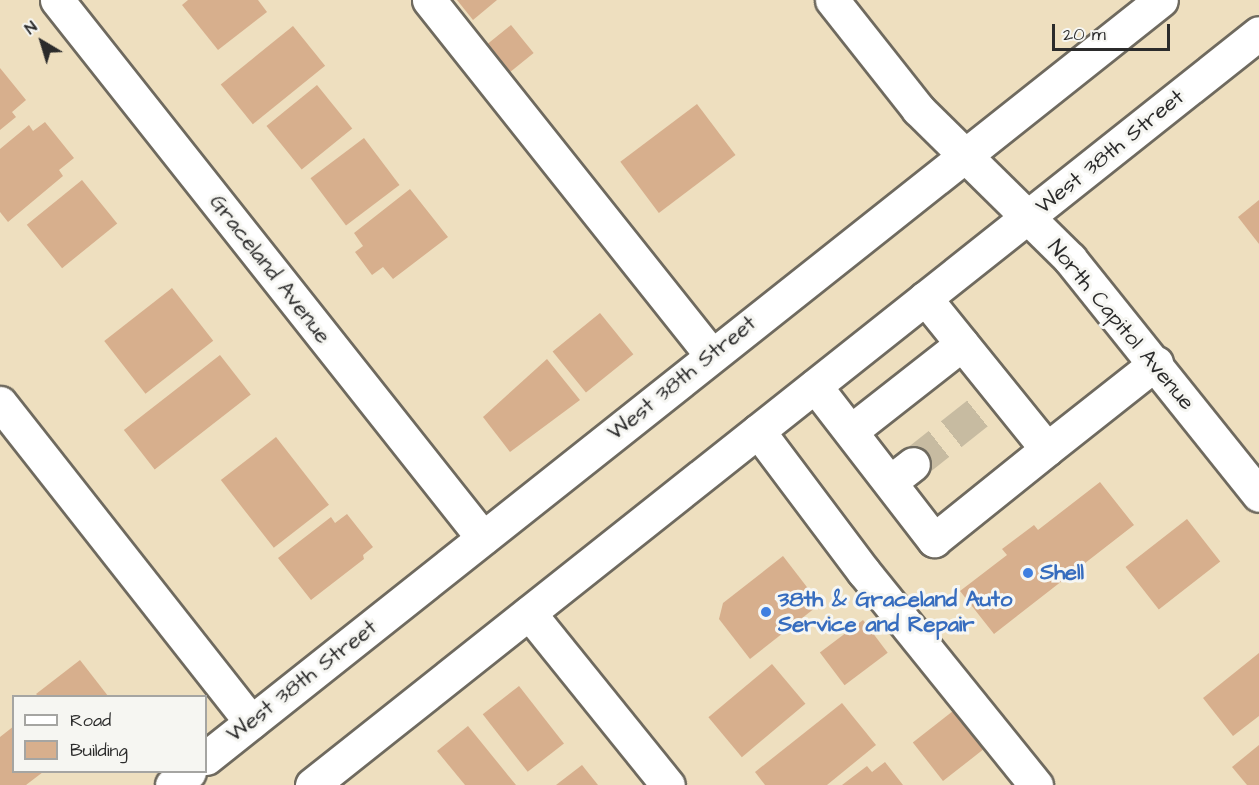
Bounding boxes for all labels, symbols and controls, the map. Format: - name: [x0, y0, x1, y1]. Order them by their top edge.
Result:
- north arrow: [12, 12, 72, 72]
- scale bar: [1055, 12, 1174, 50]
- text: N: [20, 16, 42, 40]
- text: 20 m: [1063, 22, 1106, 47]
- street label: West 38th Street: [1030, 84, 1190, 220]
- street label: Graceland Avenue: [204, 189, 336, 349]
- street label: North Capitol Avenue: [1042, 234, 1200, 416]
- street label: West 38th Street: [602, 310, 762, 446]
- place label: Shell: [1040, 560, 1084, 586]
- marker: Shell: [1021, 566, 1035, 580]
- place label: 38th & Graceland Auto Service and Repair: [778, 586, 1012, 638]
- marker: 38th & Graceland Auto Service and Repair: [759, 605, 773, 619]
- street label: West 38th Street: [222, 614, 382, 748]
- legend: [12, 695, 207, 773]
- text: Road: [70, 708, 111, 733]
- text: Building: [70, 738, 128, 763]

